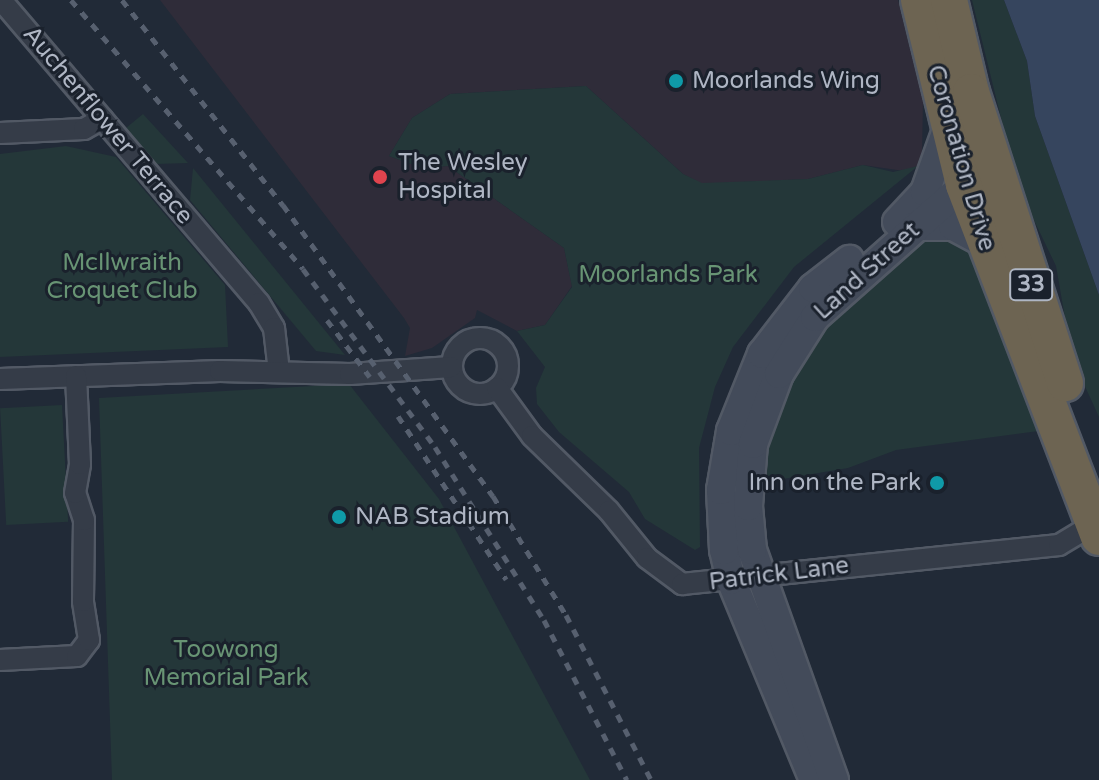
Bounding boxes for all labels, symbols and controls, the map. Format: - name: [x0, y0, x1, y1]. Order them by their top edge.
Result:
- street label: Auchenflower Terrace: [17, 20, 199, 230]
- street label: Coronation Drive: [921, 62, 1001, 254]
- place label: Moorlands Wing: [692, 67, 880, 95]
- marker: Moorlands Wing: [667, 72, 685, 90]
- place label: The Wesley Hospital: [398, 149, 528, 205]
- marker: The Wesley Hospital: [369, 166, 391, 188]
- street label: Land Street: [808, 216, 926, 326]
- park label: McIlwraith Croquet Club: [46, 249, 198, 305]
- park label: Moorlands Park: [578, 261, 758, 289]
- road number: 33: [1009, 267, 1053, 303]
- place label: Inn on the Park: [749, 469, 921, 497]
- marker: Inn on the Park: [928, 474, 946, 492]
- place label: NAB Stadium: [355, 503, 510, 531]
- marker: NAB Stadium: [330, 508, 348, 526]
- street label: Patrick Lane: [707, 551, 851, 597]
- park label: Toowong Memorial Park: [143, 636, 309, 692]

